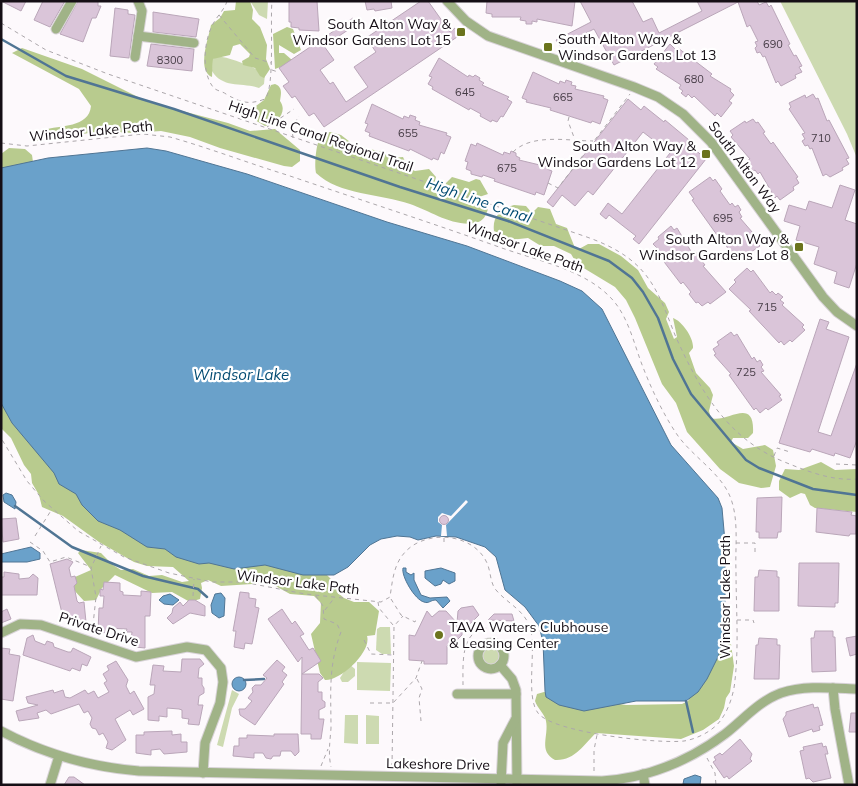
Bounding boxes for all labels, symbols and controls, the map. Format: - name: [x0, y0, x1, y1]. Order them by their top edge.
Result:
- place label: South Alton Way & Windsor Gardens Lot 15: [293, 15, 452, 49]
- marker: South Alton Way & Windsor Gardens Lot 15: [455, 26, 467, 38]
- place label: South Alton Way & Windsor Gardens Lot 13: [558, 30, 716, 64]
- house number: 690: [763, 37, 783, 51]
- marker: South Alton Way & Windsor Gardens Lot 13: [542, 41, 554, 53]
- house number: 8300: [157, 53, 184, 67]
- house number: 680: [684, 72, 704, 86]
- house number: 645: [455, 85, 475, 99]
- house number: 665: [553, 90, 573, 104]
- street label: High Line Canal Regional Trail: [226, 96, 416, 176]
- street label: Windsor Lake Path: [29, 117, 153, 145]
- street label: South Alton Way: [705, 118, 786, 217]
- house number: 655: [398, 126, 418, 140]
- house number: 710: [811, 131, 831, 145]
- place label: South Alton Way & Windsor Gardens Lot 12: [538, 137, 697, 171]
- marker: South Alton Way & Windsor Gardens Lot 12: [700, 148, 712, 160]
- house number: 675: [497, 161, 517, 175]
- water label: High Line Canal: [424, 173, 534, 227]
- house number: 695: [713, 211, 733, 225]
- street label: Windsor Lake Path: [464, 217, 586, 277]
- place label: South Alton Way & Windsor Gardens Lot 8: [639, 230, 790, 264]
- marker: South Alton Way & Windsor Gardens Lot 8: [793, 241, 805, 253]
- house number: 715: [757, 300, 777, 314]
- water label: Windsor Lake: [193, 365, 289, 384]
- house number: 725: [736, 365, 756, 379]
- street label: Windsor Lake Path: [716, 535, 734, 659]
- street label: Windsor Lake Path: [235, 566, 361, 598]
- street label: Private Drive: [57, 608, 141, 650]
- place label: TAVA Waters Clubhouse & Leasing Center: [449, 618, 608, 652]
- marker: TAVA Waters Clubhouse & Leasing Center: [433, 629, 445, 641]
- street label: Lakeshore Drive: [386, 754, 490, 774]

